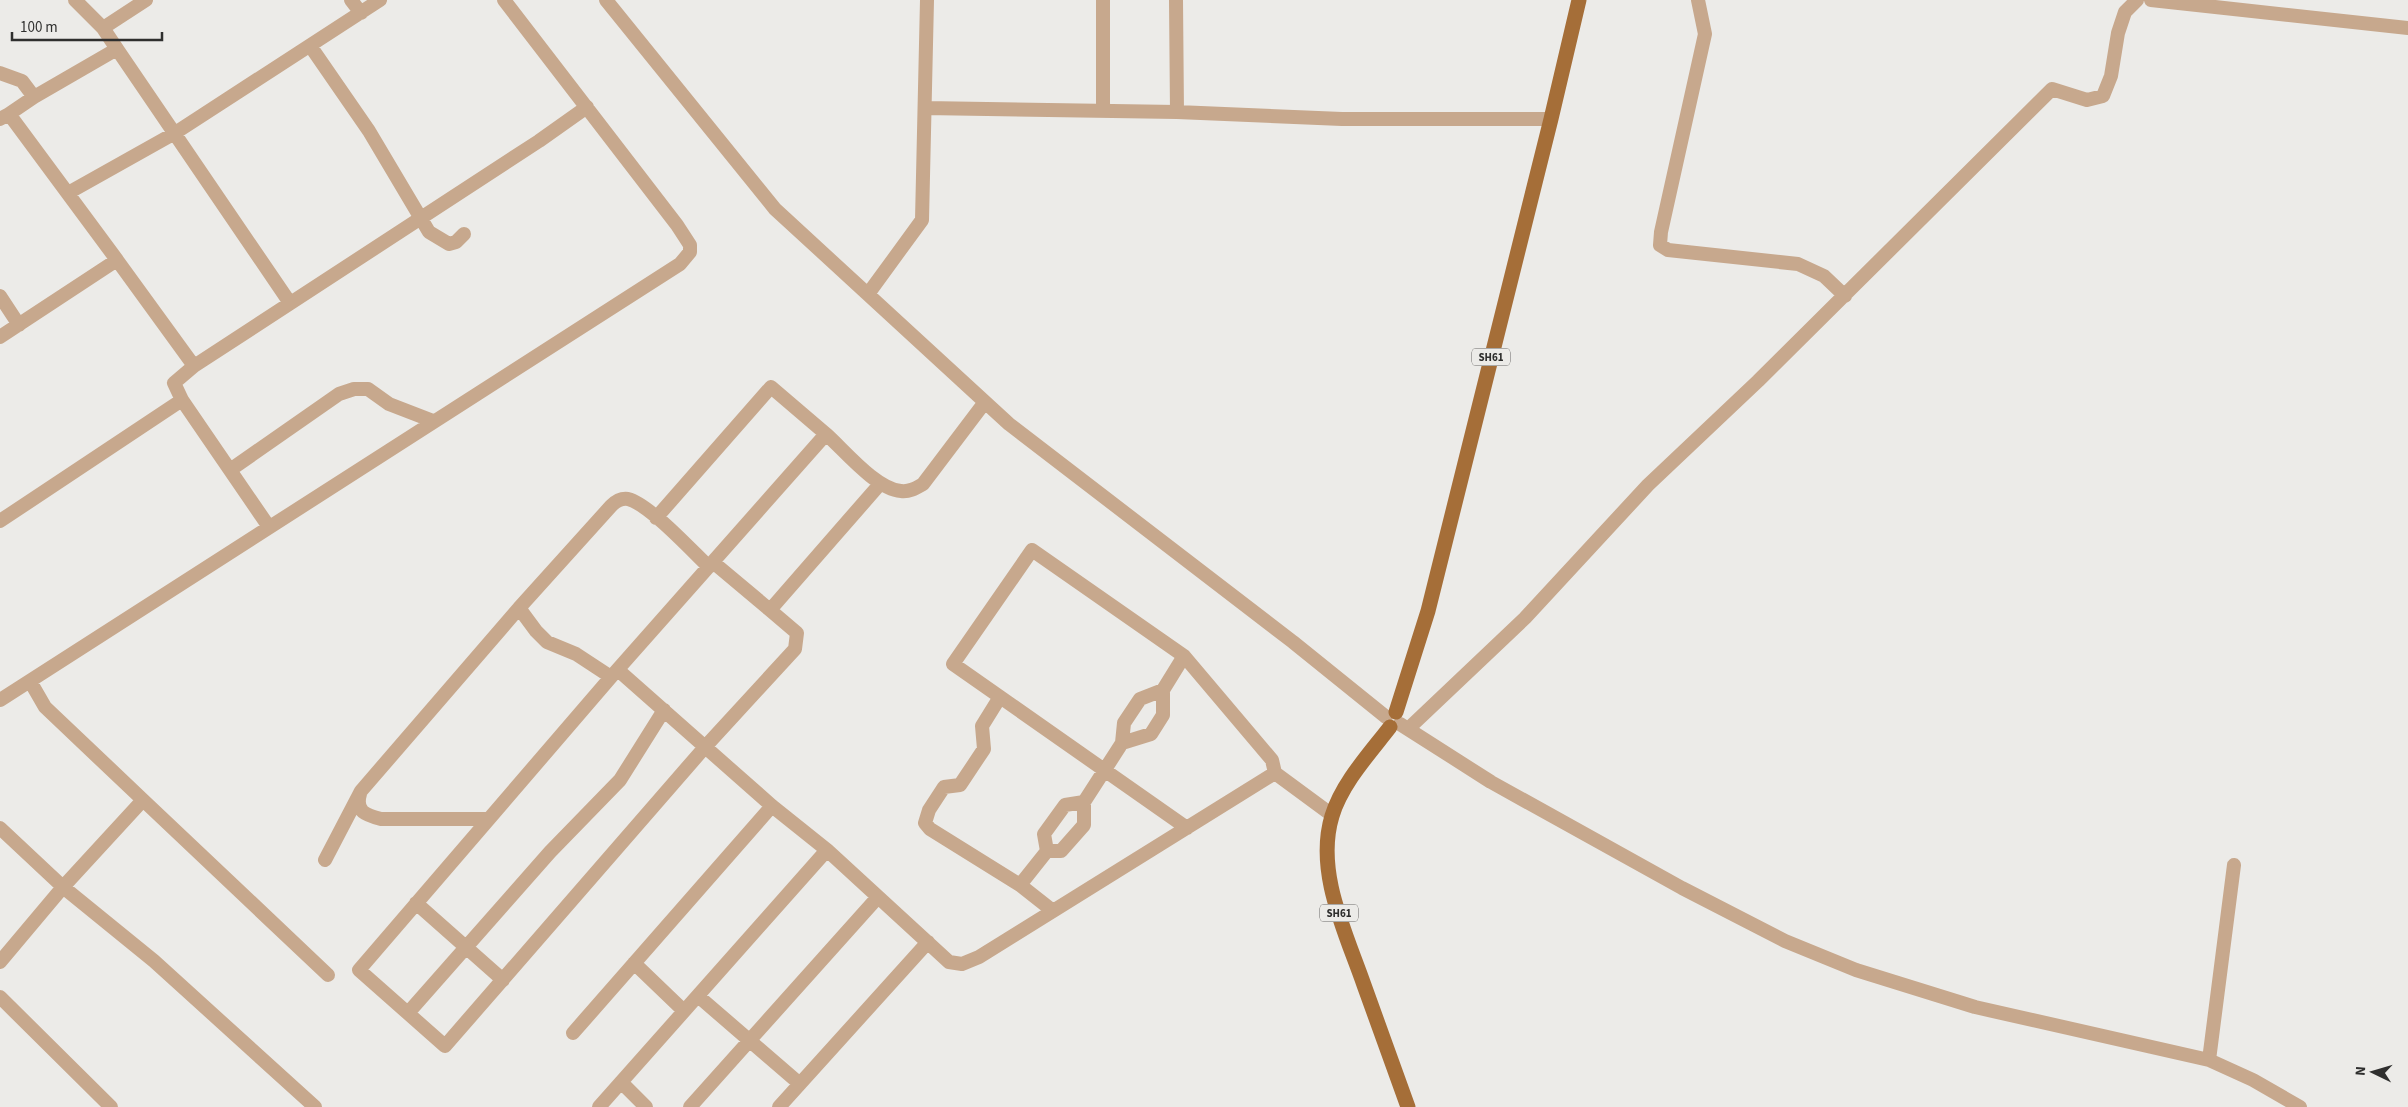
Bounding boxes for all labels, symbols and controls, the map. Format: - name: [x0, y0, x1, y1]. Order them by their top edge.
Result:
- scale bar: [12, 10, 162, 42]
- text: 100 m: [20, 17, 58, 38]
- road number: SH61: [1472, 348, 1510, 366]
- road number: SH61: [1320, 904, 1358, 921]
- north arrow: [2348, 1047, 2398, 1097]
- text: N: [2351, 1065, 2371, 1076]

